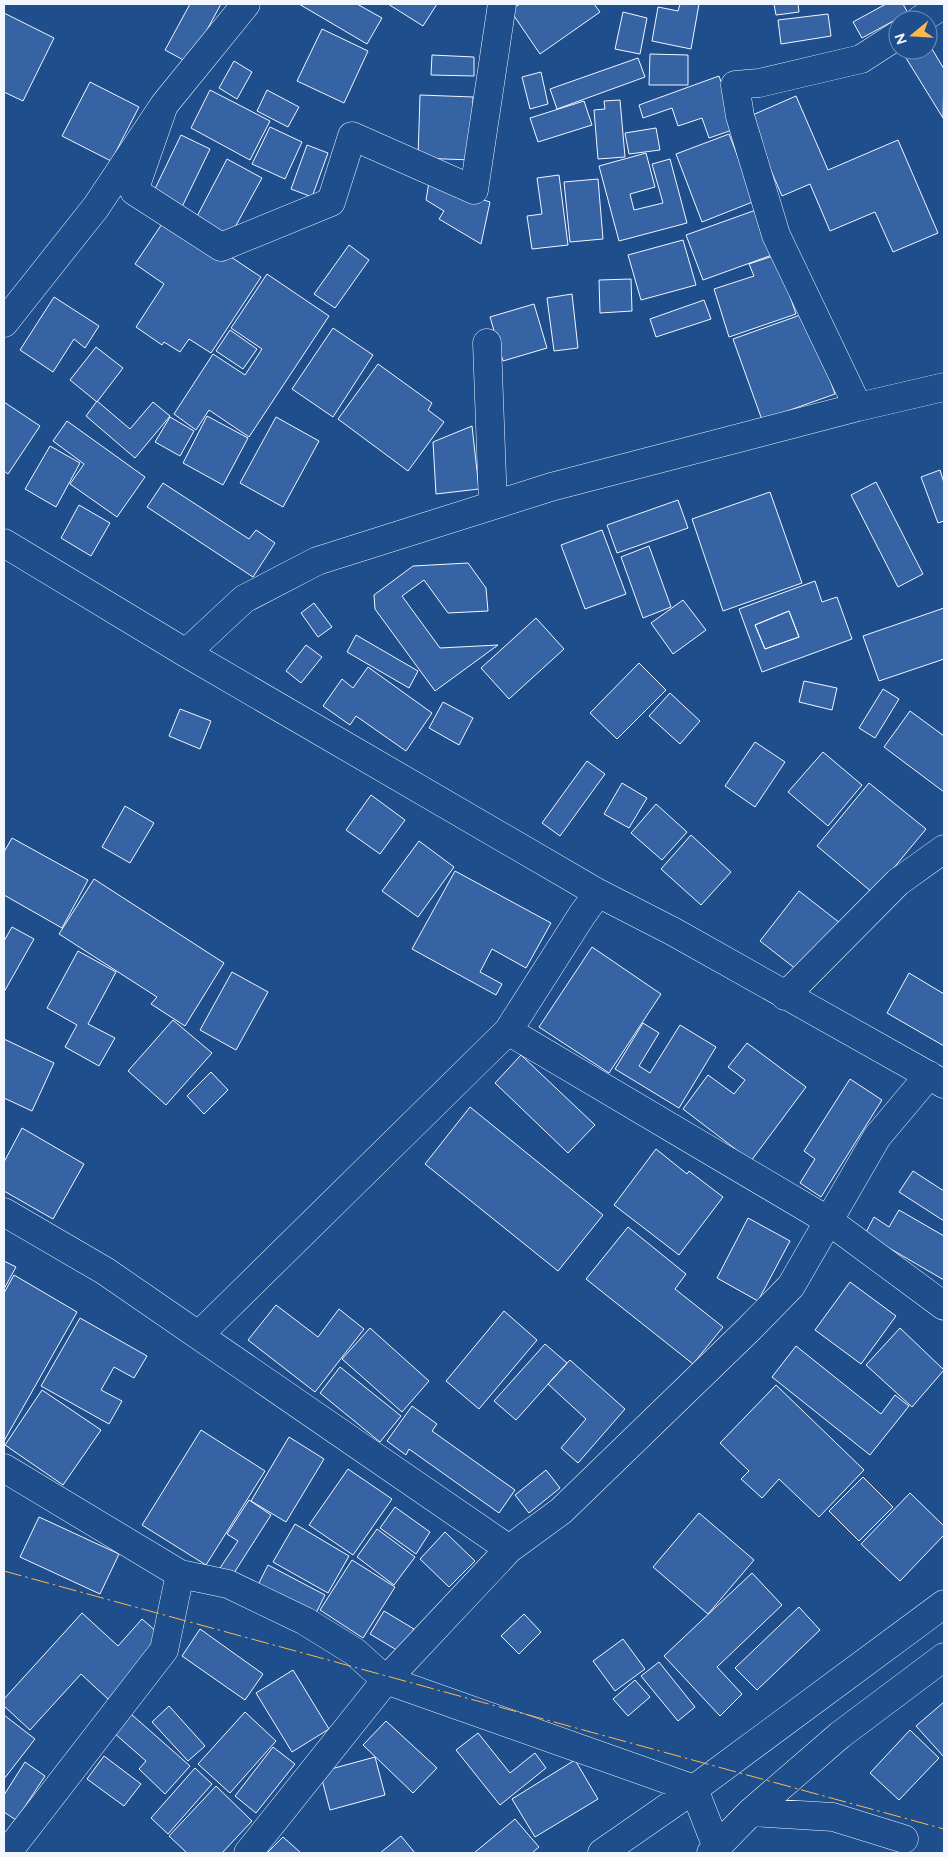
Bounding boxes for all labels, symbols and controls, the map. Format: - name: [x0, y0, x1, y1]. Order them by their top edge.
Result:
- north arrow: [888, 10, 938, 60]
- text: N: [891, 31, 910, 47]

